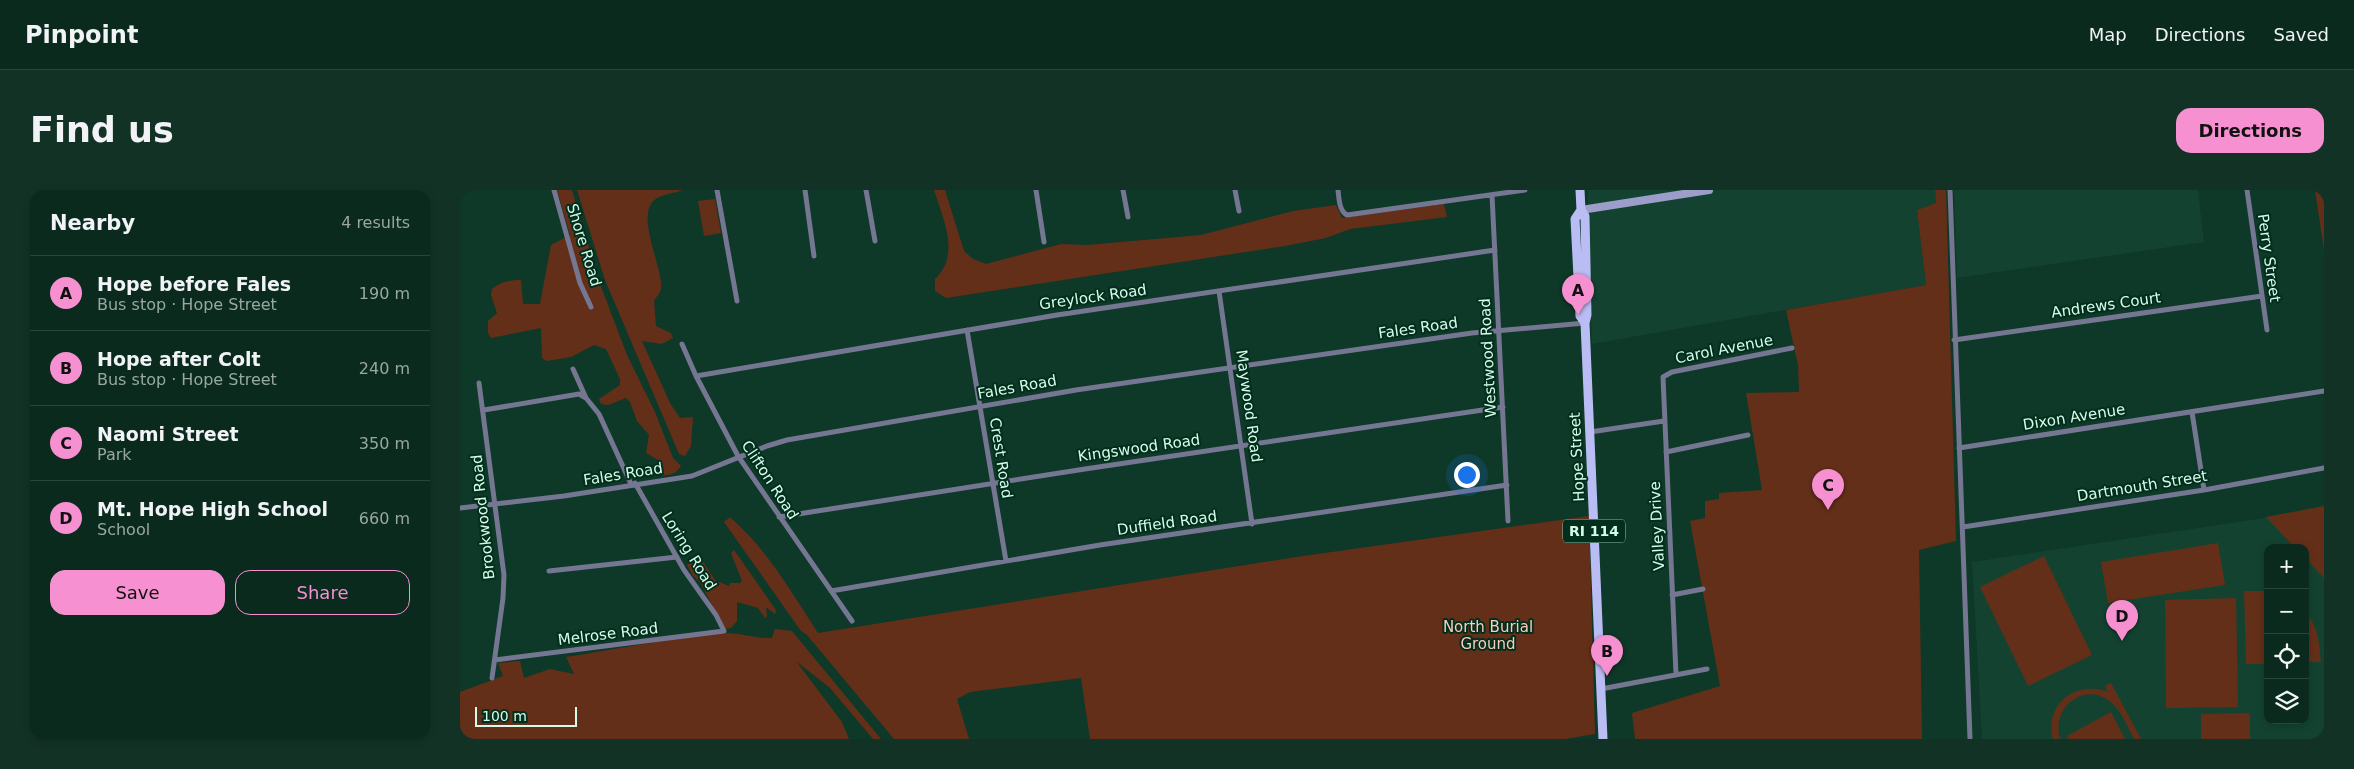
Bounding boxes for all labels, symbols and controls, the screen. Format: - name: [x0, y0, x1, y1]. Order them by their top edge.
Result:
- text: Pinpoint: [25, 21, 138, 49]
- text: Map: [2089, 24, 2127, 45]
- text: Directions: [2155, 24, 2245, 45]
- text: Saved: [2273, 24, 2329, 45]
- button: Directions: [2176, 108, 2324, 153]
- text: Find us: [30, 110, 174, 150]
- street label: Shore Road: [563, 201, 605, 289]
- text: Nearby: [50, 211, 135, 235]
- text: 4 results: [341, 213, 410, 232]
- street label: Perry Street: [2254, 213, 2284, 303]
- text: Hope before Fales: [97, 273, 291, 295]
- pin: A: [1562, 274, 1594, 315]
- street label: Greylock Road: [1038, 281, 1148, 313]
- text: A: [60, 284, 72, 303]
- text: 190 m: [359, 284, 410, 303]
- street label: Andrews Court: [2050, 288, 2162, 322]
- text: Bus stop · Hope Street: [97, 295, 277, 314]
- street label: Westwood Road: [1476, 298, 1500, 418]
- street label: Fales Road: [1377, 314, 1459, 342]
- street label: Carol Avenue: [1674, 331, 1774, 367]
- text: Hope after Colt: [97, 348, 261, 370]
- street label: Maywood Road: [1232, 349, 1266, 463]
- text: B: [60, 359, 72, 378]
- text: 240 m: [359, 359, 410, 378]
- text: Bus stop · Hope Street: [97, 370, 277, 389]
- street label: Fales Road: [976, 371, 1058, 403]
- street label: Dixon Avenue: [2022, 400, 2126, 434]
- street label: Hope Street: [1566, 412, 1588, 502]
- street label: Crest Road: [986, 416, 1016, 500]
- text: Naomi Street: [97, 423, 239, 445]
- street label: Kingswood Road: [1077, 431, 1201, 465]
- text: C: [60, 434, 72, 453]
- text: 350 m: [359, 434, 410, 453]
- street label: Clifton Road: [738, 437, 802, 523]
- text: Park: [97, 445, 132, 464]
- street label: Brookwood Road: [467, 454, 499, 580]
- street label: Fales Road: [582, 459, 664, 489]
- your location: [1454, 462, 1480, 488]
- street label: Dartmouth Street: [2075, 467, 2209, 505]
- pin: C: [1812, 469, 1844, 510]
- street label: Valley Drive: [1646, 481, 1668, 571]
- text: Mt. Hope High School: [97, 498, 328, 520]
- street label: Duffield Road: [1116, 507, 1218, 539]
- street label: Loring Road: [658, 508, 720, 594]
- text: D: [59, 509, 73, 528]
- text: 660 m: [359, 509, 410, 528]
- text: School: [97, 520, 150, 539]
- road number: RI 114: [1563, 520, 1625, 542]
- map controls: [2264, 544, 2309, 724]
- button: +: [2264, 544, 2309, 589]
- button: Save: [50, 570, 225, 615]
- button: Share: [235, 570, 410, 615]
- button: −: [2264, 589, 2309, 634]
- pin: D: [2106, 600, 2138, 641]
- park label: North Burial Ground: [1443, 618, 1533, 653]
- street label: Melrose Road: [557, 619, 659, 649]
- button: locate: [2264, 634, 2309, 679]
- pin: B: [1591, 635, 1623, 676]
- button: layers: [2264, 679, 2309, 724]
- scale bar: [475, 704, 578, 727]
- text: 100 m: [482, 708, 527, 724]

